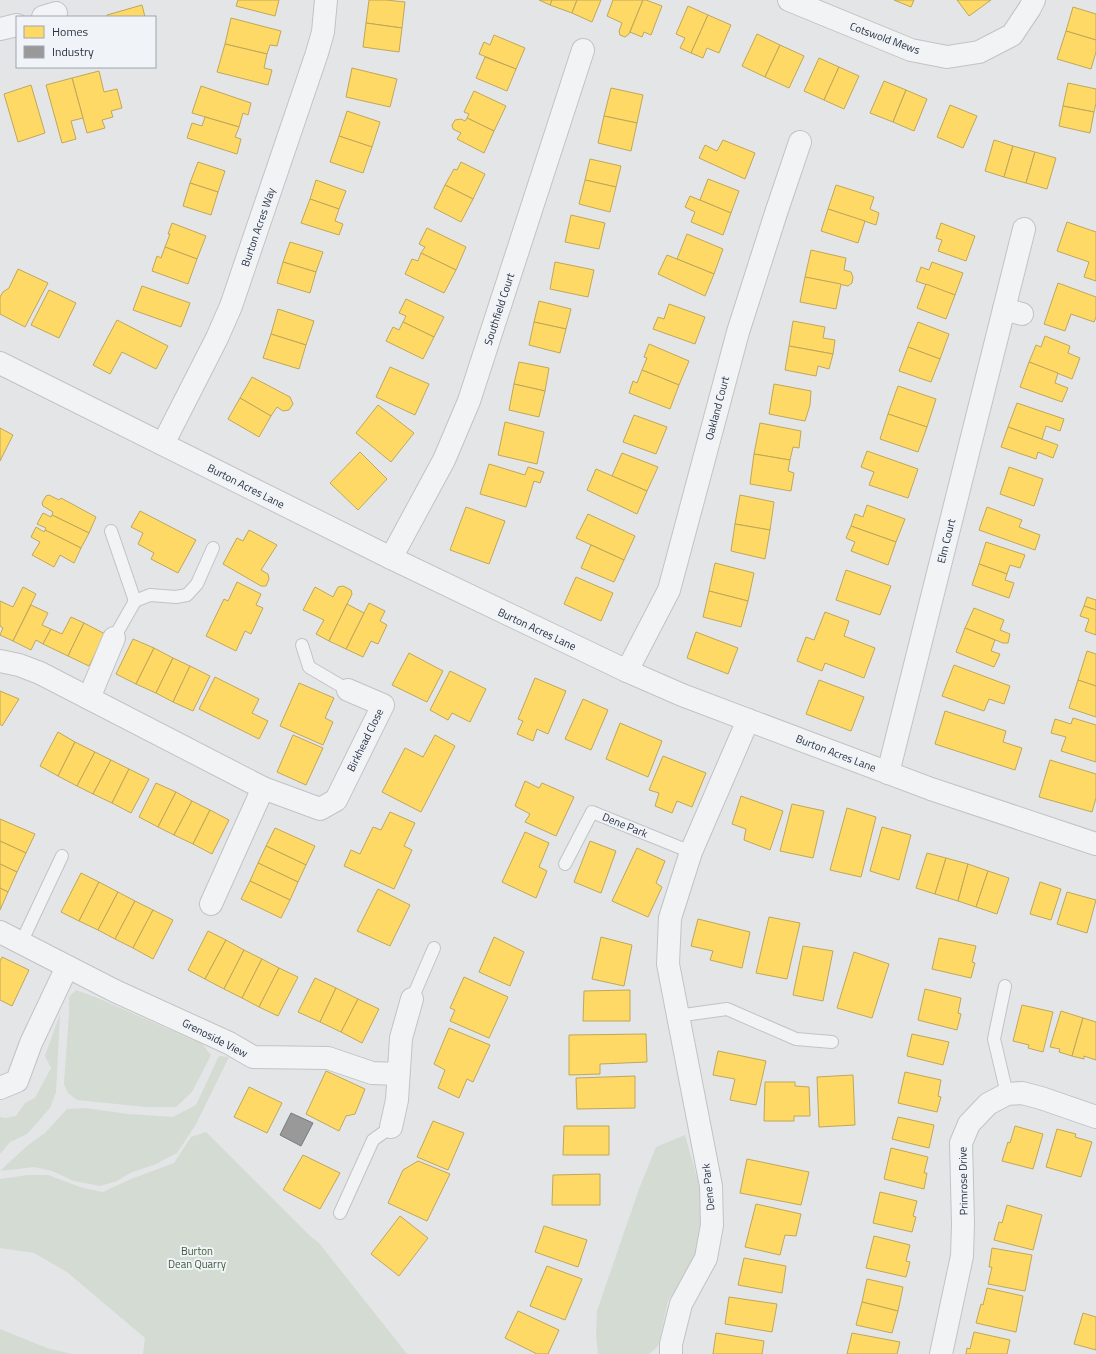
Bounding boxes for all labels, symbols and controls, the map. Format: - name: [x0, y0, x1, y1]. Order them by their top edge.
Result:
- legend: [16, 16, 156, 68]
- street label: Cotswold Mews: [848, 18, 922, 58]
- text: Homes: [52, 22, 88, 41]
- text: Industry: [52, 42, 94, 61]
- street label: Burton Acres Way: [237, 185, 279, 269]
- street label: Southfield Court: [480, 271, 518, 347]
- street label: Oakland Court: [701, 374, 733, 442]
- street label: Burton Acres Lane: [205, 460, 288, 513]
- street label: Elm Court: [933, 517, 959, 565]
- street label: Burton Acres Lane: [495, 604, 579, 654]
- street label: Birkhead Close: [343, 705, 387, 774]
- street label: Burton Acres Lane: [794, 730, 879, 776]
- street label: Dene Park: [600, 809, 651, 842]
- street label: Grenoside View: [179, 1015, 251, 1062]
- street label: Primrose Drive: [954, 1146, 972, 1215]
- street label: Dene Park: [697, 1162, 718, 1212]
- park label: Burton Dean Quarry: [168, 1243, 227, 1272]

